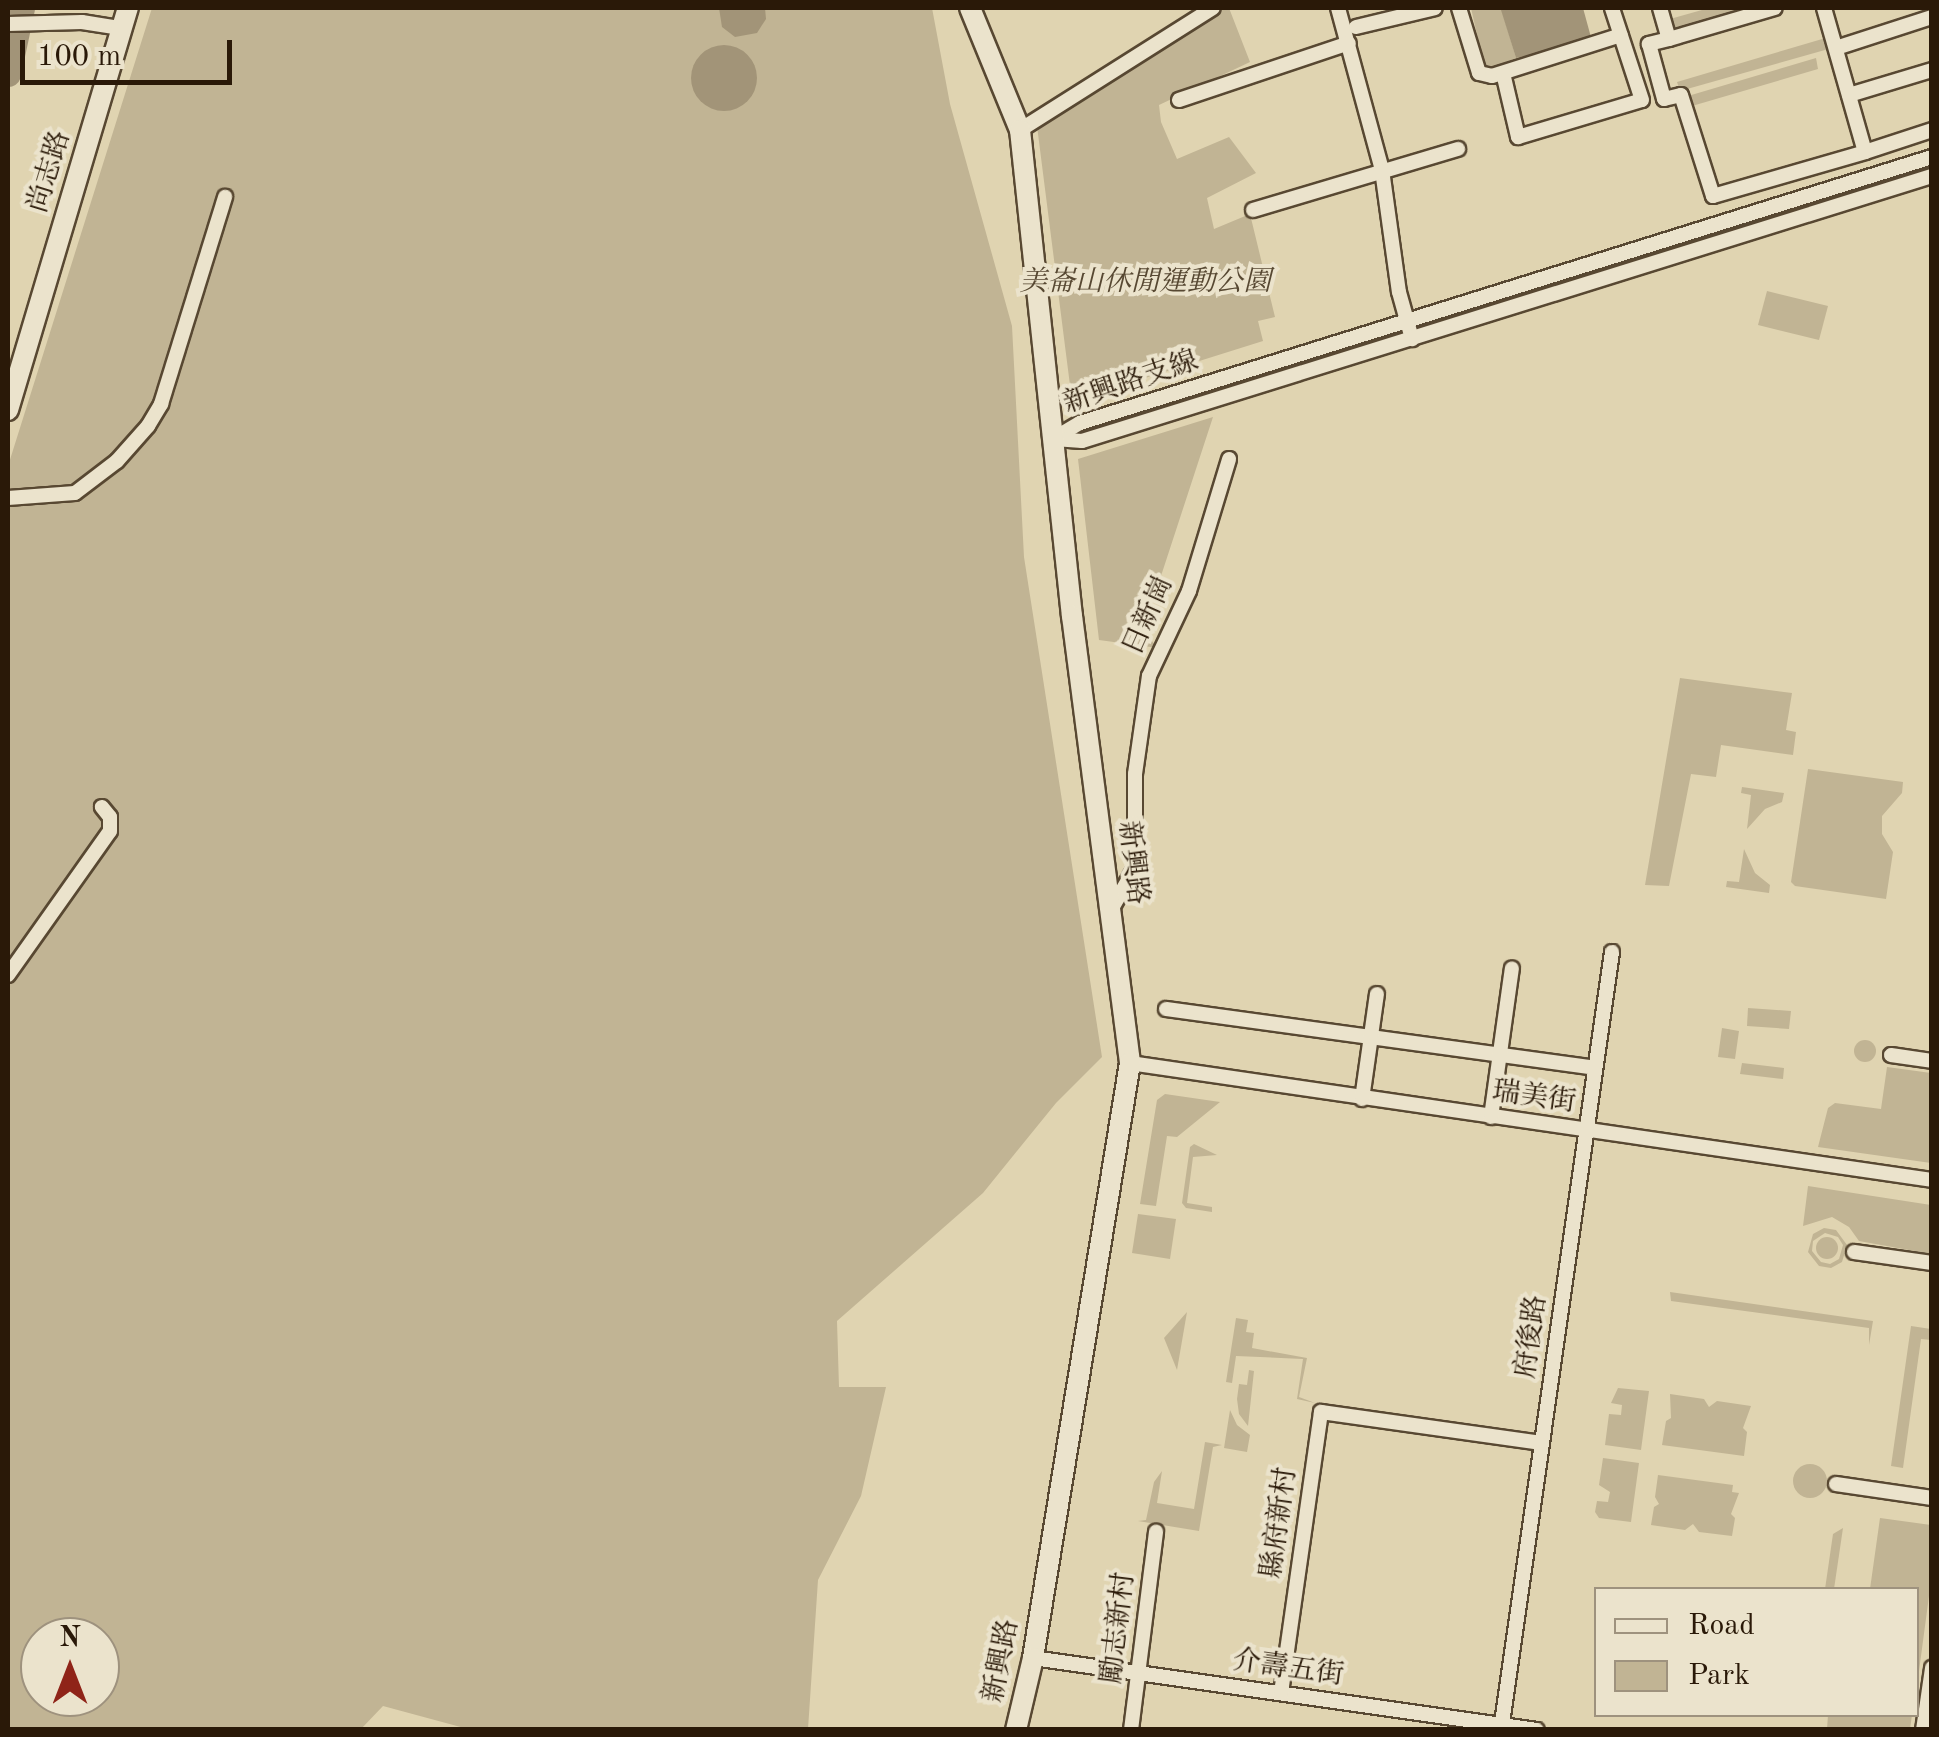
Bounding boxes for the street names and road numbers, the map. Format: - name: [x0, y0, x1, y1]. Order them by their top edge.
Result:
- street label: 尚志路: [22, 127, 78, 217]
- street label: 新興路支線: [1059, 344, 1203, 422]
- street label: 日新崗: [1117, 571, 1181, 661]
- street label: 新興路: [1110, 819, 1154, 907]
- street label: 瑞美街: [1490, 1076, 1578, 1120]
- street label: 府後路: [1510, 1293, 1554, 1381]
- street label: 縣府新村: [1256, 1465, 1304, 1581]
- street label: 勵志新村: [1096, 1570, 1142, 1686]
- street label: 新興路: [977, 1617, 1027, 1705]
- street label: 介壽五街: [1230, 1645, 1346, 1693]

